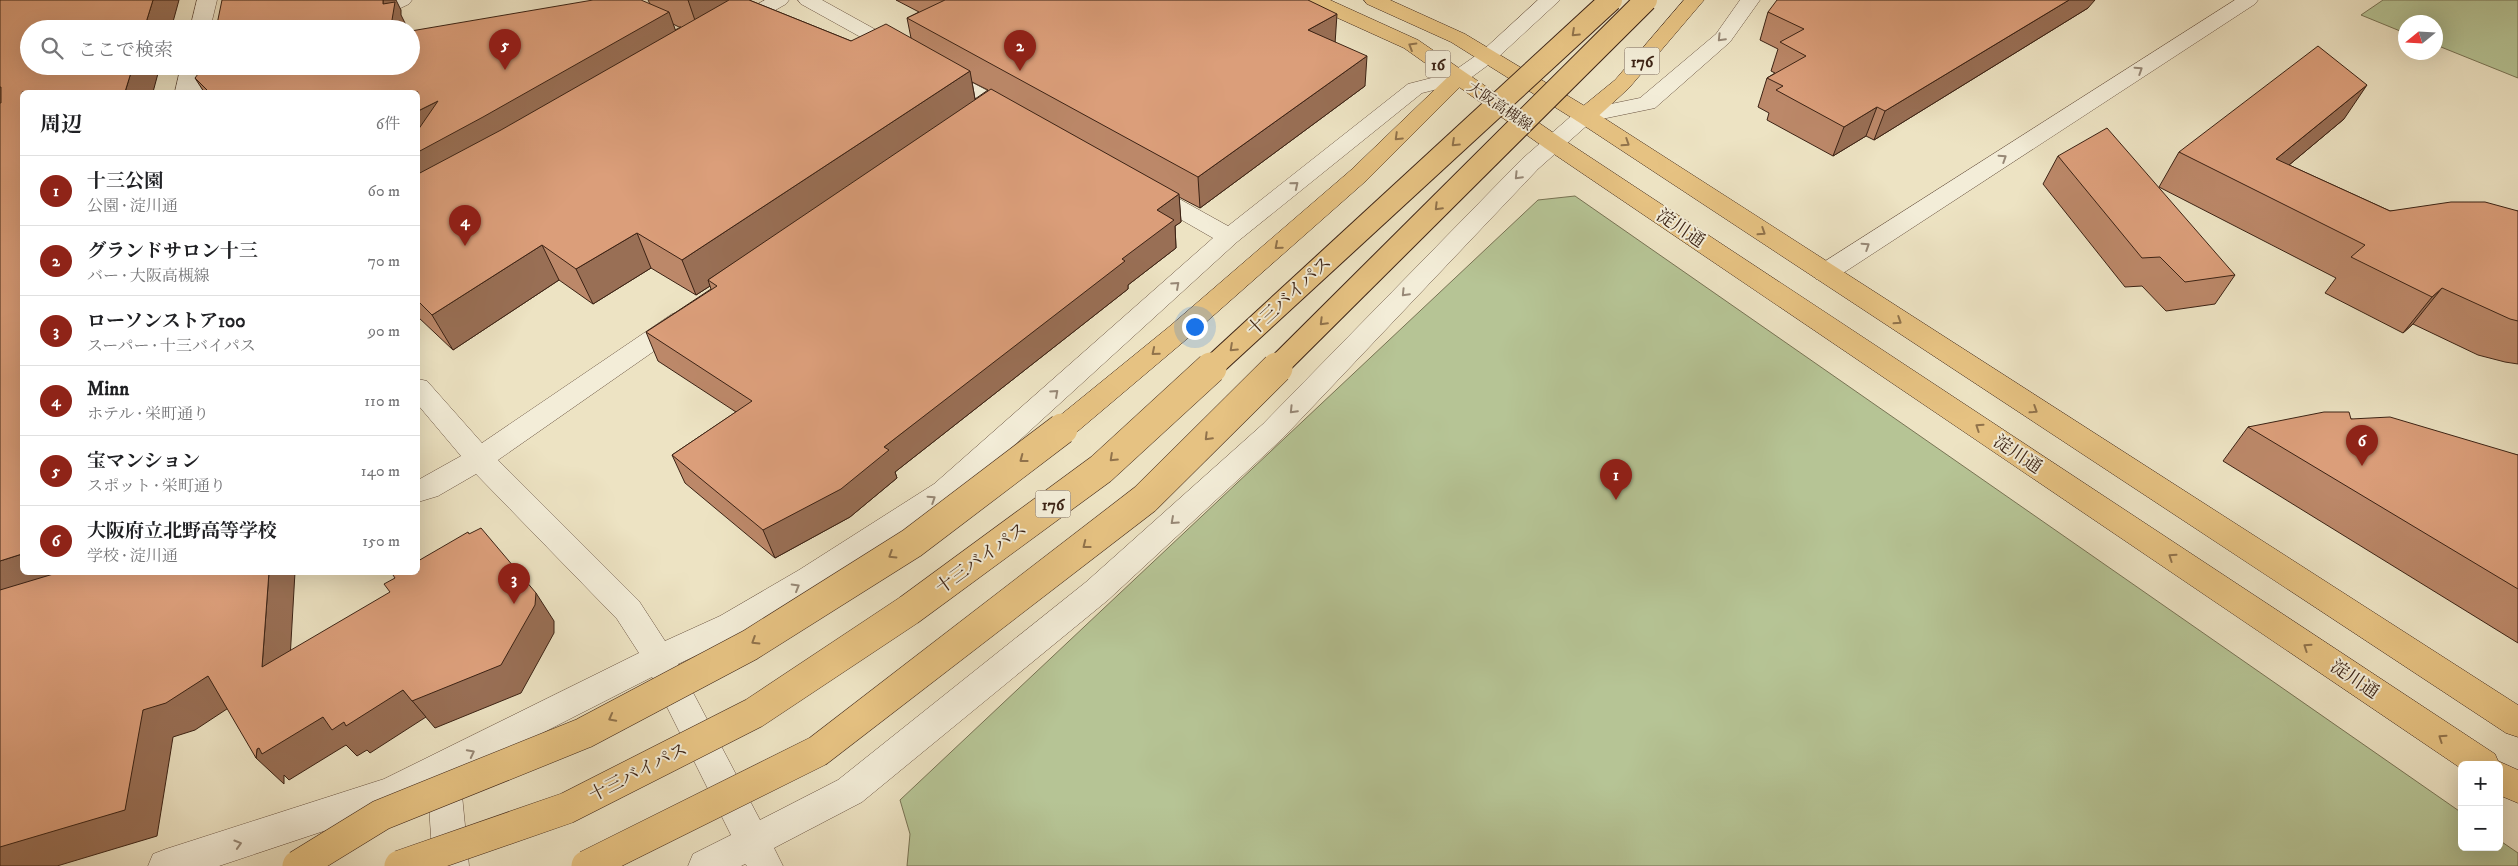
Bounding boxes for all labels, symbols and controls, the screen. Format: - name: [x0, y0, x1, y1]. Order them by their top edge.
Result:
- north arrow: [2398, 15, 2443, 60]
- search box: [20, 20, 420, 75]
- one-way arrow: [1572, 27, 1581, 36]
- pin: 5: [489, 29, 521, 70]
- pin: 2: [1004, 30, 1036, 71]
- one-way arrow: [1718, 33, 1727, 42]
- icon: search: [38, 34, 66, 62]
- text: ここで検索: [78, 39, 173, 62]
- one-way arrow: [1409, 42, 1418, 52]
- road number: 176: [1624, 48, 1660, 74]
- road number: 16: [1426, 51, 1450, 78]
- one-way arrow: [2134, 67, 2143, 76]
- street label: 大阪高槻線: [1463, 78, 1536, 135]
- text: 周辺: [40, 112, 82, 138]
- text: 6件: [376, 114, 400, 134]
- one-way arrow: [1395, 131, 1404, 140]
- one-way arrow: [1452, 137, 1461, 146]
- one-way arrow: [1621, 137, 1630, 146]
- one-way arrow: [1997, 155, 2006, 164]
- text: 十三公園: [87, 170, 163, 193]
- one-way arrow: [1515, 171, 1524, 180]
- text: 1: [53, 181, 59, 201]
- text: 60 m: [368, 181, 400, 201]
- one-way arrow: [1289, 182, 1298, 190]
- text: 公園 · 淀川通: [87, 196, 178, 216]
- one-way arrow: [1435, 202, 1444, 211]
- pin: 4: [449, 205, 481, 246]
- street label: 淀川通: [1652, 205, 1709, 253]
- one-way arrow: [1757, 226, 1766, 235]
- text: グランドサロン十三: [87, 240, 258, 263]
- one-way arrow: [1274, 240, 1283, 249]
- one-way arrow: [1861, 242, 1870, 252]
- text: 2: [52, 251, 60, 271]
- text: 70 m: [368, 251, 400, 271]
- street label: 十三バイパス: [1243, 252, 1337, 341]
- text: バー · 大阪高槻線: [87, 266, 210, 286]
- one-way arrow: [1171, 281, 1180, 290]
- one-way arrow: [1402, 288, 1411, 297]
- text: ローソンストア100: [87, 310, 245, 333]
- your location: [1182, 314, 1208, 340]
- one-way arrow: [1893, 314, 1902, 324]
- one-way arrow: [1320, 316, 1329, 325]
- text: 3: [53, 321, 59, 341]
- text: 90 m: [368, 321, 400, 341]
- text: スーパー · 十三バイパス: [87, 336, 256, 356]
- one-way arrow: [1229, 342, 1238, 351]
- one-way arrow: [1152, 347, 1161, 355]
- text: Minn: [87, 378, 129, 401]
- one-way arrow: [1049, 390, 1058, 399]
- text: 4: [51, 391, 61, 411]
- text: 110 m: [364, 391, 400, 411]
- text: ホテル · 栄町通り: [87, 404, 209, 424]
- one-way arrow: [2029, 404, 2038, 413]
- one-way arrow: [1290, 405, 1299, 414]
- one-way arrow: [1975, 424, 1984, 434]
- pin: 6: [2346, 425, 2378, 466]
- one-way arrow: [1205, 431, 1214, 440]
- street label: 淀川通: [1989, 431, 2046, 479]
- text: 宝マンション: [87, 450, 200, 473]
- one-way arrow: [1110, 452, 1119, 461]
- one-way arrow: [1020, 453, 1029, 461]
- pin: 1: [1600, 459, 1632, 500]
- text: 5: [52, 461, 60, 481]
- text: 140 m: [361, 461, 400, 481]
- text: スポット · 栄町通り: [87, 476, 226, 496]
- road number: 176: [1036, 490, 1070, 518]
- one-way arrow: [927, 496, 936, 505]
- one-way arrow: [1170, 515, 1179, 524]
- street label: 十三バイパス: [932, 518, 1032, 599]
- text: 大阪府立北野高等学校: [87, 520, 277, 543]
- text: 6: [52, 531, 60, 551]
- text: 150 m: [362, 531, 400, 551]
- one-way arrow: [1083, 539, 1092, 547]
- text: 学校 · 淀川通: [87, 546, 178, 566]
- one-way arrow: [889, 549, 898, 558]
- one-way arrow: [2168, 554, 2178, 563]
- pin: 3: [498, 563, 530, 604]
- one-way arrow: [790, 584, 799, 594]
- one-way arrow: [751, 635, 760, 645]
- one-way arrow: [2303, 644, 2313, 653]
- street label: 淀川通: [2326, 656, 2383, 704]
- one-way arrow: [608, 712, 617, 722]
- one-way arrow: [2438, 734, 2447, 744]
- street label: 十三バイパス: [586, 739, 691, 807]
- one-way arrow: [465, 749, 474, 759]
- map controls: [2458, 761, 2503, 851]
- button: +: [2458, 761, 2503, 806]
- button: −: [2458, 806, 2503, 851]
- one-way arrow: [234, 839, 242, 849]

